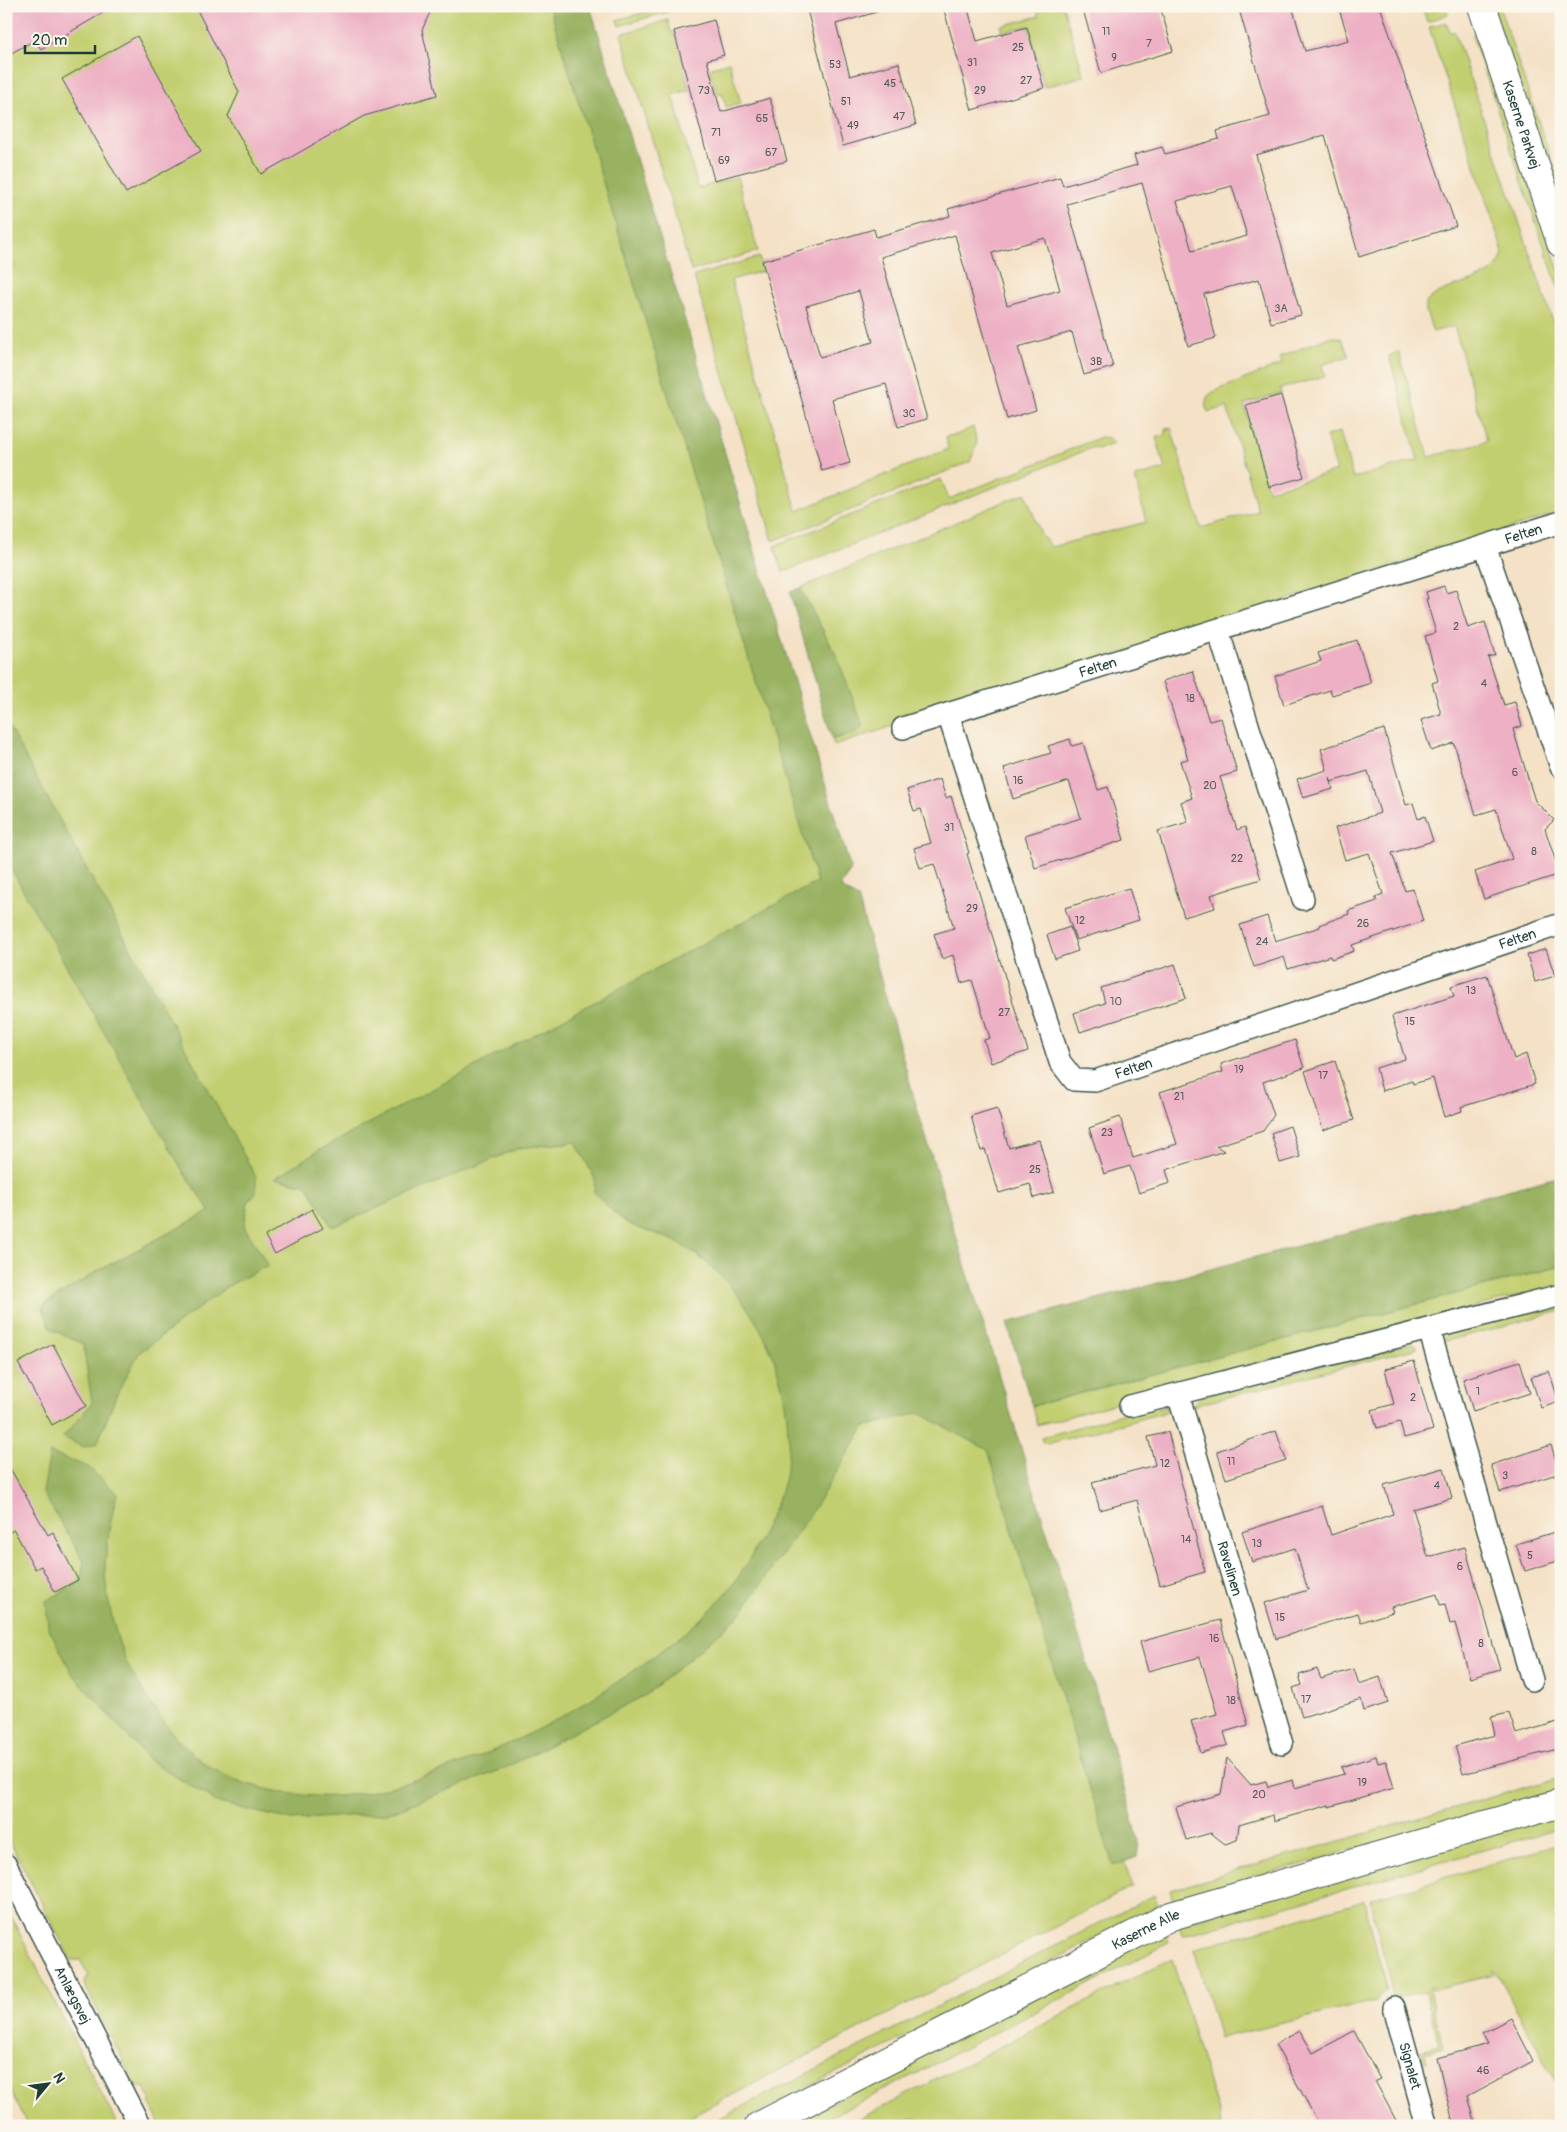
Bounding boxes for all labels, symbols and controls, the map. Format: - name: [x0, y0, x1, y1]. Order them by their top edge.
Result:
- scale bar: [25, 22, 95, 54]
- house number: 11: [1102, 25, 1110, 38]
- text: 20 m: [32, 31, 67, 50]
- house number: 7: [1146, 37, 1152, 50]
- house number: 25: [1012, 41, 1024, 54]
- house number: 9: [1111, 51, 1117, 64]
- house number: 31: [967, 56, 977, 69]
- house number: 53: [829, 58, 841, 71]
- house number: 27: [1020, 74, 1032, 87]
- house number: 45: [884, 77, 896, 90]
- street label: Kaserne Parkvej: [1498, 78, 1544, 171]
- house number: 73: [698, 84, 710, 97]
- house number: 29: [974, 84, 986, 97]
- house number: 51: [841, 95, 851, 108]
- house number: 47: [893, 110, 905, 123]
- house number: 65: [756, 112, 768, 125]
- house number: 49: [847, 119, 859, 132]
- house number: 71: [711, 126, 721, 139]
- house number: 67: [765, 146, 777, 159]
- house number: 69: [718, 154, 730, 167]
- house number: 3A: [1274, 302, 1288, 315]
- house number: 3B: [1090, 355, 1102, 368]
- house number: 3C: [903, 407, 916, 420]
- street label: Felten: [1503, 520, 1544, 548]
- house number: 2: [1453, 620, 1459, 633]
- street label: Felten: [1077, 654, 1119, 681]
- house number: 4: [1481, 677, 1488, 690]
- house number: 18: [1185, 692, 1195, 705]
- house number: 6: [1512, 766, 1518, 779]
- house number: 16: [1013, 774, 1023, 787]
- house number: 20: [1203, 779, 1217, 792]
- house number: 31: [944, 821, 954, 834]
- house number: 8: [1531, 845, 1537, 858]
- house number: 22: [1231, 852, 1243, 865]
- house number: 29: [966, 902, 978, 915]
- house number: 12: [1075, 914, 1085, 927]
- house number: 26: [1357, 917, 1369, 930]
- street label: Felten: [1496, 925, 1538, 953]
- house number: 24: [1256, 935, 1269, 948]
- house number: 13: [1466, 984, 1476, 997]
- house number: 10: [1110, 995, 1122, 1008]
- house number: 27: [998, 1006, 1010, 1019]
- house number: 15: [1405, 1015, 1415, 1028]
- street label: Felten: [1113, 1054, 1155, 1083]
- house number: 19: [1234, 1063, 1244, 1076]
- house number: 17: [1318, 1069, 1328, 1082]
- house number: 21: [1174, 1090, 1184, 1103]
- house number: 23: [1101, 1126, 1113, 1139]
- house number: 25: [1029, 1163, 1041, 1176]
- house number: 1: [1476, 1385, 1480, 1398]
- house number: 2: [1410, 1391, 1416, 1404]
- house number: 11: [1227, 1455, 1235, 1468]
- house number: 12: [1160, 1457, 1170, 1470]
- house number: 3: [1502, 1469, 1508, 1482]
- house number: 4: [1434, 1479, 1441, 1492]
- house number: 14: [1181, 1533, 1192, 1546]
- house number: 13: [1252, 1537, 1262, 1550]
- street label: Ravelinen: [1213, 1539, 1246, 1598]
- house number: 5: [1527, 1549, 1533, 1562]
- house number: 6: [1457, 1560, 1463, 1573]
- house number: 15: [1275, 1611, 1285, 1624]
- house number: 16: [1209, 1632, 1219, 1645]
- house number: 8: [1478, 1637, 1484, 1650]
- house number: 17: [1301, 1693, 1311, 1706]
- house number: 18: [1226, 1694, 1236, 1707]
- house number: 19: [1357, 1776, 1367, 1789]
- house number: 20: [1252, 1788, 1266, 1801]
- street label: Kaserne Alle: [1109, 1906, 1182, 1954]
- street label: Anlægsvej: [50, 1963, 94, 2027]
- street label: Signalet: [1395, 2040, 1425, 2092]
- north arrow: [22, 2060, 72, 2110]
- house number: 46: [1477, 2064, 1489, 2077]
- text: N: [49, 2070, 69, 2086]

